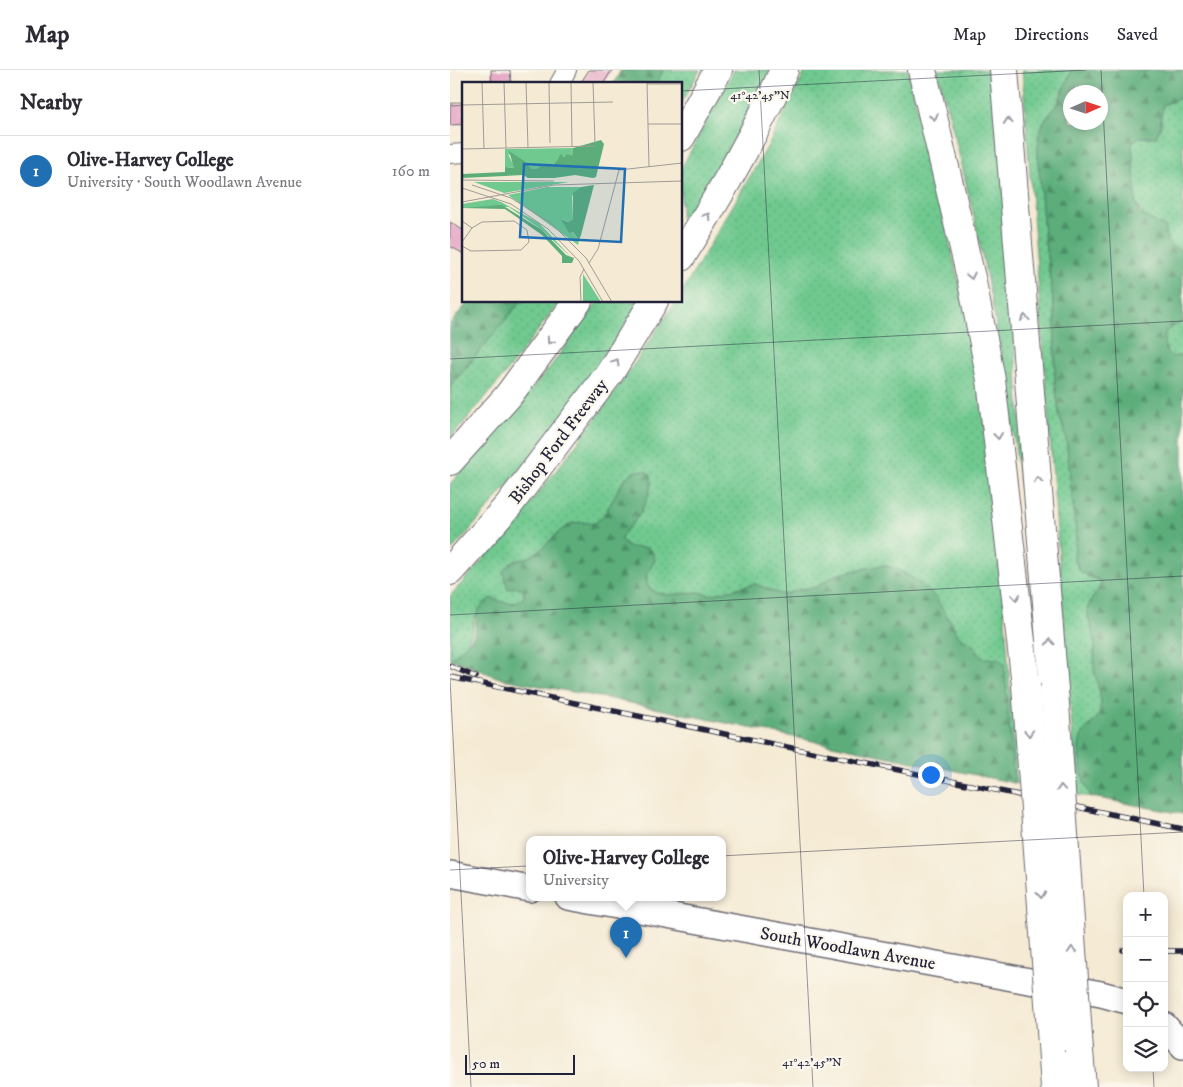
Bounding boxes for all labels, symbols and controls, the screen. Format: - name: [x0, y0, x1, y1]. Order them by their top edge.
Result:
- text: Map: [25, 20, 69, 50]
- text: Map: [953, 24, 986, 46]
- text: Directions: [1014, 24, 1089, 46]
- text: Saved: [1117, 24, 1158, 46]
- inset map: [462, 82, 682, 302]
- north arrow: [1063, 85, 1108, 130]
- text: 41°42'45"N: [730, 88, 790, 103]
- text: Nearby: [20, 90, 82, 116]
- one-way arrow: [928, 113, 939, 122]
- one-way arrow: [1003, 116, 1014, 124]
- text: Olive-Harvey College: [67, 149, 234, 172]
- text: 1: [33, 161, 39, 181]
- text: 160 m: [392, 161, 430, 181]
- text: University · South Woodlawn Avenue: [67, 172, 302, 192]
- one-way arrow: [700, 212, 710, 221]
- one-way arrow: [965, 271, 975, 280]
- one-way arrow: [1019, 313, 1030, 321]
- one-way arrow: [547, 335, 556, 345]
- one-way arrow: [610, 359, 620, 368]
- street label: Bishop Ford Freeway: [505, 374, 613, 508]
- one-way arrow: [992, 432, 1003, 440]
- one-way arrow: [1032, 475, 1043, 483]
- one-way arrow: [1010, 593, 1021, 601]
- one-way arrow: [1045, 637, 1056, 645]
- one-way arrow: [1024, 729, 1035, 737]
- your location: [918, 762, 944, 788]
- one-way arrow: [1055, 784, 1066, 792]
- popup: [526, 836, 726, 901]
- text: Olive-Harvey College: [543, 847, 709, 870]
- text: University: [543, 870, 609, 890]
- one-way arrow: [1035, 892, 1046, 900]
- map controls: [1123, 892, 1168, 1072]
- button: +: [1123, 892, 1168, 937]
- pin: 1: [610, 917, 642, 958]
- street label: South Woodlawn Avenue: [758, 923, 937, 975]
- button: −: [1123, 937, 1168, 982]
- one-way arrow: [1067, 946, 1078, 954]
- button: locate: [1123, 982, 1168, 1027]
- button: layers: [1123, 1027, 1168, 1072]
- scale bar: [465, 1052, 575, 1075]
- text: 50 m: [472, 1055, 500, 1073]
- text: 41°42'45"N: [782, 1055, 842, 1070]

